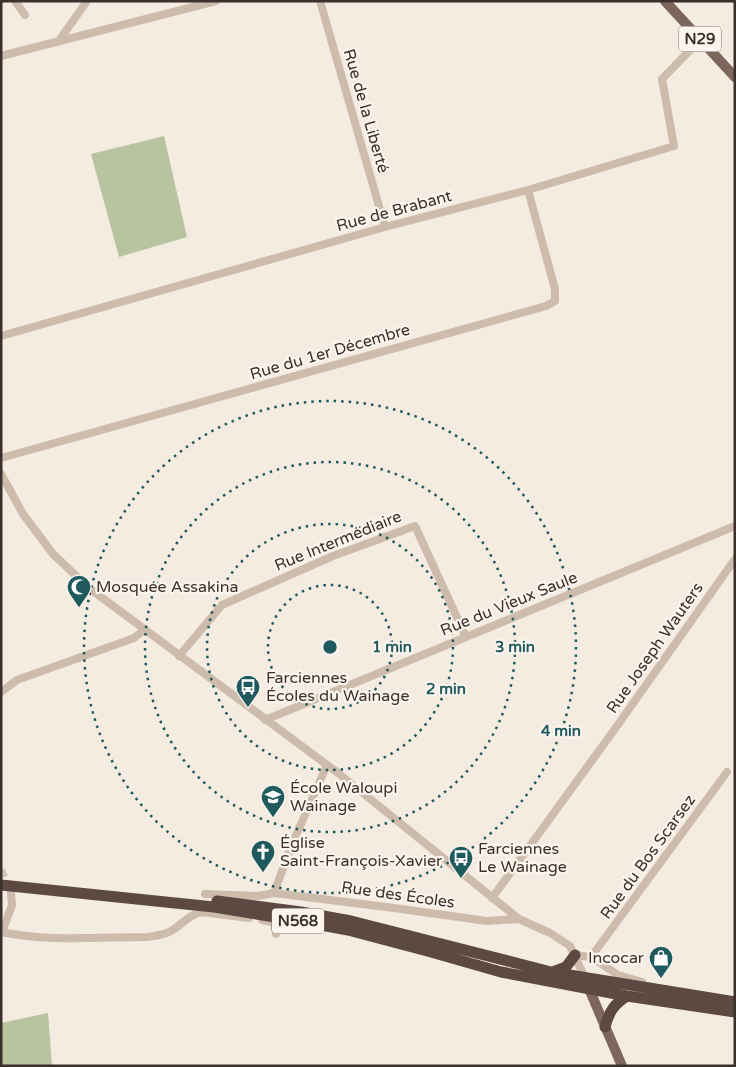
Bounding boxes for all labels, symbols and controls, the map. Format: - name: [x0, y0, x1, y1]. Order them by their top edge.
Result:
- road number: N29: [679, 26, 721, 52]
- street label: Rue de la Liberté: [339, 47, 393, 175]
- street label: Rue de Brabant: [334, 186, 454, 236]
- street label: Rue du 1er Décembre: [248, 320, 412, 384]
- street label: Rue Intermédiaire: [272, 506, 404, 576]
- street label: Rue du Vieux Saule: [437, 567, 581, 641]
- mosque icon: Mosquée Assakina: [66, 574, 92, 608]
- place label: Mosquée Assakina: [96, 577, 238, 597]
- street label: Rue Joseph Wauters: [602, 579, 708, 717]
- centre of rings: [321, 638, 339, 656]
- text: 1 min: [372, 638, 412, 656]
- text: 3 min: [495, 638, 535, 656]
- place label: Farciennes Écoles du Wainage: [266, 668, 409, 706]
- bus stop icon: Farciennes Écoles du Wainage: [235, 674, 261, 708]
- text: 2 min: [426, 680, 466, 698]
- text: 4 min: [541, 722, 581, 740]
- place label: École Waloupi Wainage: [290, 778, 397, 816]
- school or university icon: École Waloupi Wainage: [260, 784, 286, 818]
- street label: Rue du Bos Scarsez: [596, 791, 700, 923]
- place label: Église Saint-François-Xavier: [280, 833, 443, 871]
- church icon: Église Saint-François-Xavier: [250, 839, 276, 873]
- place label: Farciennes Le Wainage: [478, 839, 567, 877]
- bus stop icon: Farciennes Le Wainage: [448, 845, 474, 879]
- street label: Rue des Écoles: [340, 877, 456, 913]
- road number: N568: [272, 908, 324, 934]
- shop icon: Incocar: [648, 945, 674, 979]
- place label: Incocar: [588, 948, 645, 968]

